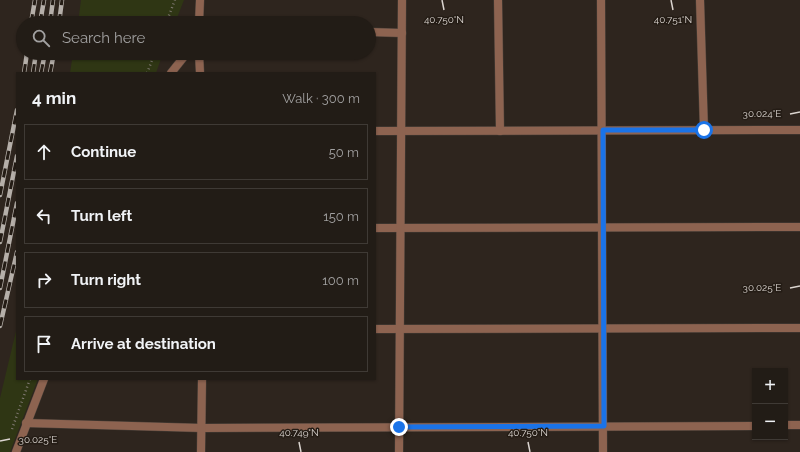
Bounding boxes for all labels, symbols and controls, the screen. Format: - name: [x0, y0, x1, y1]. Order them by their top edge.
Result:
- text: 40.750°N: [424, 14, 464, 25]
- text: 40.751°N: [654, 14, 692, 25]
- search box: [16, 16, 376, 60]
- icon: search: [30, 27, 52, 49]
- text: Search here: [62, 29, 145, 47]
- text: 4 min: [32, 88, 76, 108]
- text: Walk · 300 m: [282, 91, 360, 106]
- text: 30.024°E: [743, 108, 781, 119]
- route start: [695, 121, 713, 139]
- icon: ahead: [33, 141, 55, 163]
- text: Continue: [71, 143, 136, 161]
- text: 50 m: [329, 145, 359, 160]
- icon: left: [33, 205, 55, 227]
- text: Turn left: [71, 207, 132, 225]
- text: 150 m: [323, 209, 359, 224]
- icon: right: [33, 269, 55, 291]
- text: Turn right: [71, 271, 141, 289]
- text: 100 m: [322, 273, 359, 288]
- text: 30.025°E: [743, 282, 781, 293]
- icon: arrive: [33, 333, 55, 355]
- text: Arrive at destination: [71, 335, 216, 353]
- map controls: [752, 368, 788, 440]
- button: +: [752, 368, 788, 404]
- button: −: [752, 404, 788, 440]
- route end: [390, 418, 408, 436]
- text: 40.749°N: [279, 427, 319, 438]
- text: 40.750°N: [508, 427, 548, 438]
- text: 30.025°E: [19, 434, 57, 445]

